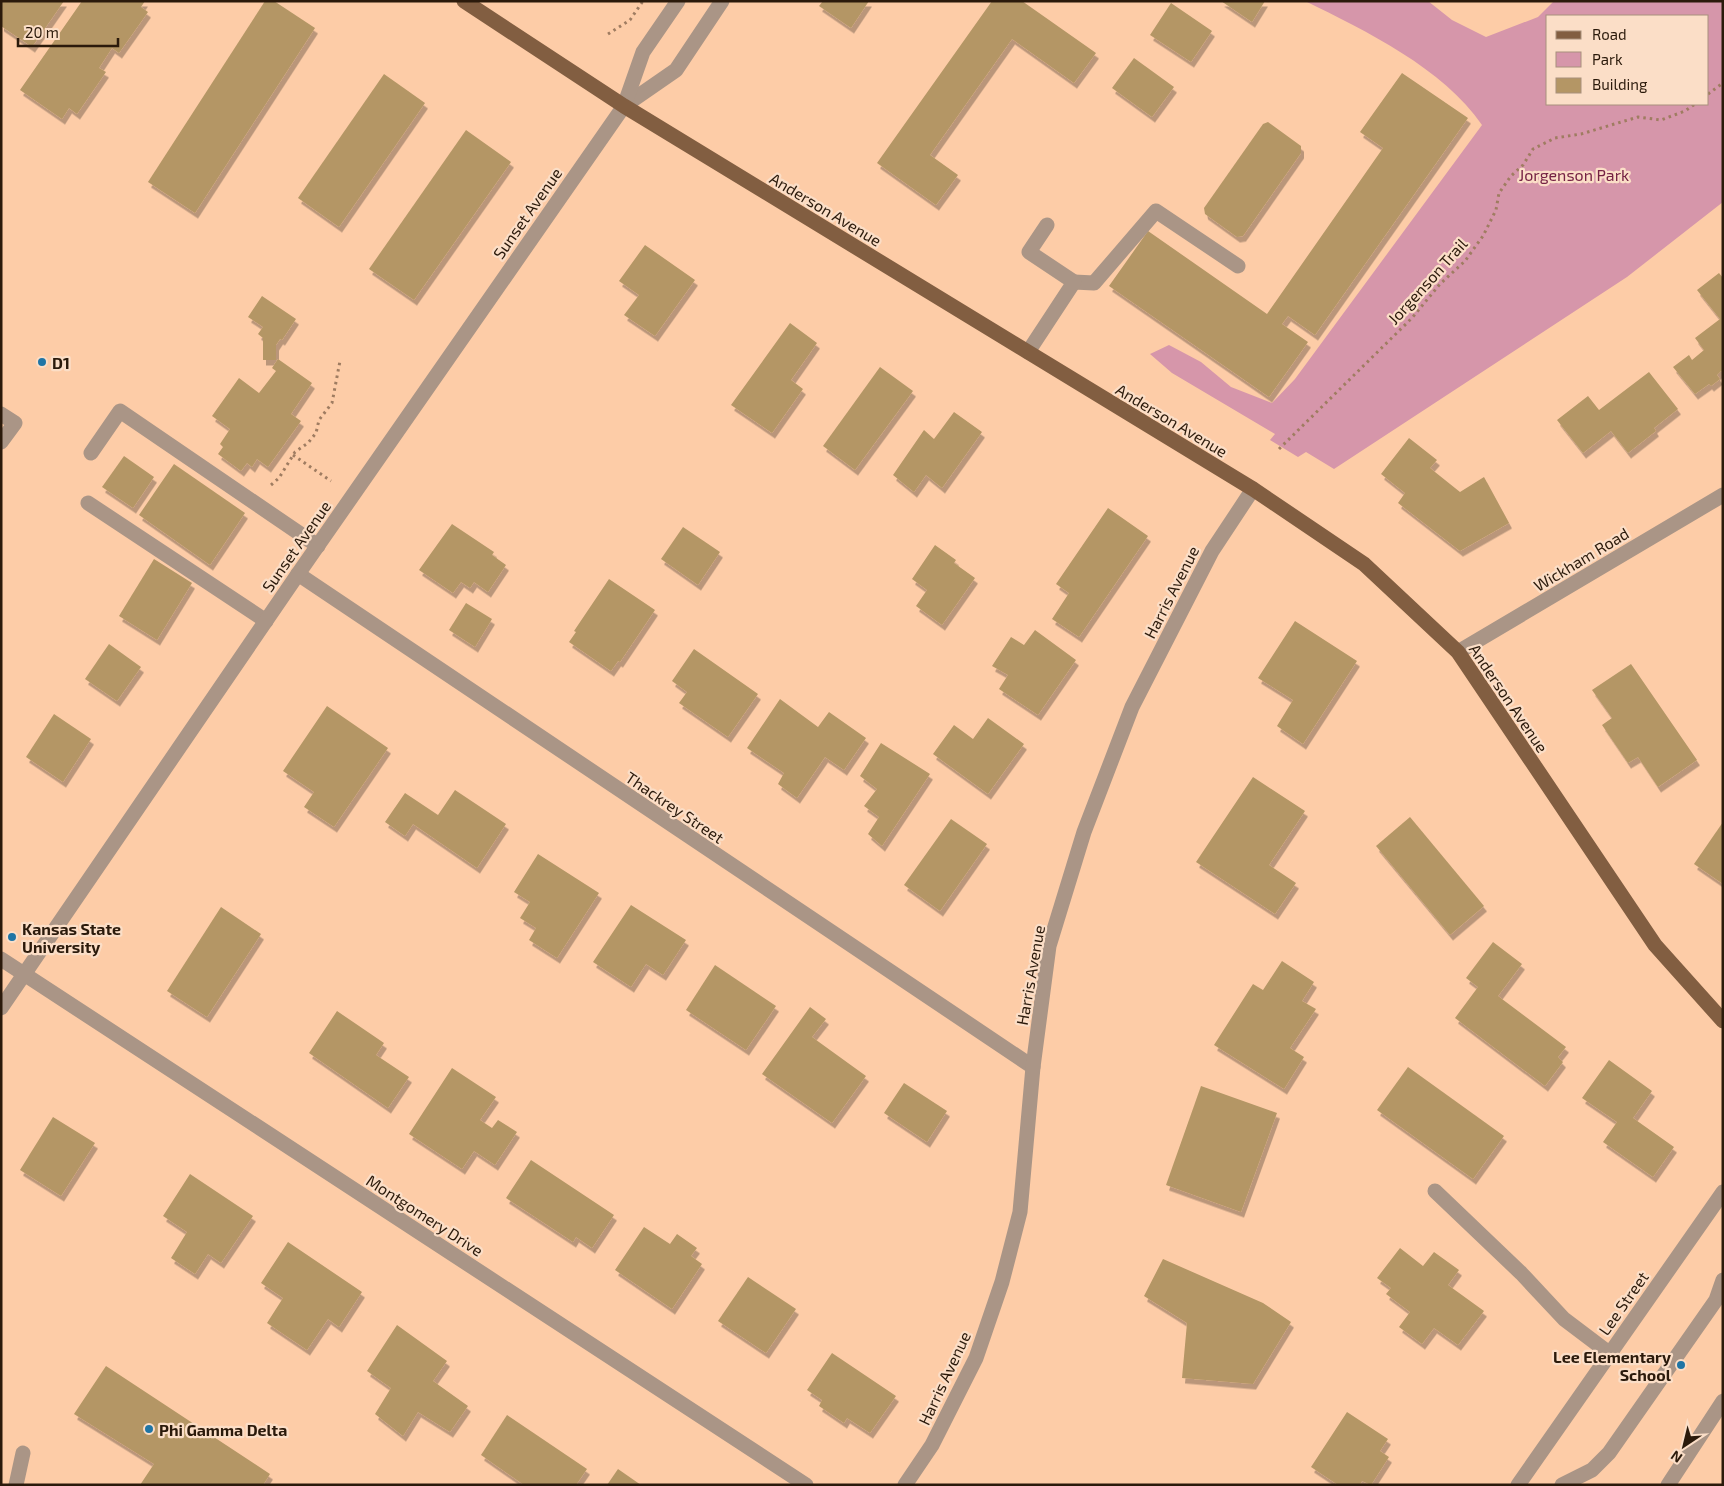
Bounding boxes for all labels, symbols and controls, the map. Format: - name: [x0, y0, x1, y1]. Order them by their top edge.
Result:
- scale bar: [18, 15, 118, 47]
- legend: [1546, 15, 1709, 105]
- text: 20 m: [25, 23, 59, 41]
- text: Road: [1592, 25, 1627, 43]
- text: Park: [1592, 50, 1623, 68]
- text: Building: [1592, 75, 1648, 93]
- street label: Sunset Avenue: [489, 164, 565, 262]
- park label: Jorgenson Park: [1519, 165, 1629, 184]
- street label: Anderson Avenue: [767, 168, 885, 250]
- street label: Jorgenson Trail: [1383, 234, 1471, 328]
- place label: D1: [52, 353, 70, 372]
- marker: D1: [36, 356, 48, 368]
- street label: Anderson Avenue: [1113, 379, 1231, 461]
- street label: Sunset Avenue: [258, 497, 334, 595]
- street label: Wickham Road: [1530, 523, 1632, 595]
- street label: Harris Avenue: [1140, 543, 1202, 641]
- street label: Anderson Avenue: [1466, 640, 1552, 756]
- street label: Thackrey Street: [622, 767, 728, 847]
- place label: Kansas State University: [22, 919, 121, 957]
- street label: Harris Avenue: [1012, 924, 1048, 1026]
- marker: Kansas State University: [6, 931, 18, 943]
- street label: Montgomery Drive: [363, 1170, 487, 1260]
- street label: Lee Street: [1594, 1267, 1652, 1339]
- street label: Harris Avenue: [914, 1328, 974, 1428]
- place label: Lee Elementary School: [1553, 1347, 1672, 1384]
- marker: Lee Elementary School: [1675, 1359, 1687, 1371]
- place label: Phi Gamma Delta: [159, 1420, 287, 1439]
- north arrow: [1659, 1421, 1709, 1471]
- marker: Phi Gamma Delta: [143, 1423, 155, 1435]
- text: N: [1667, 1447, 1685, 1467]

